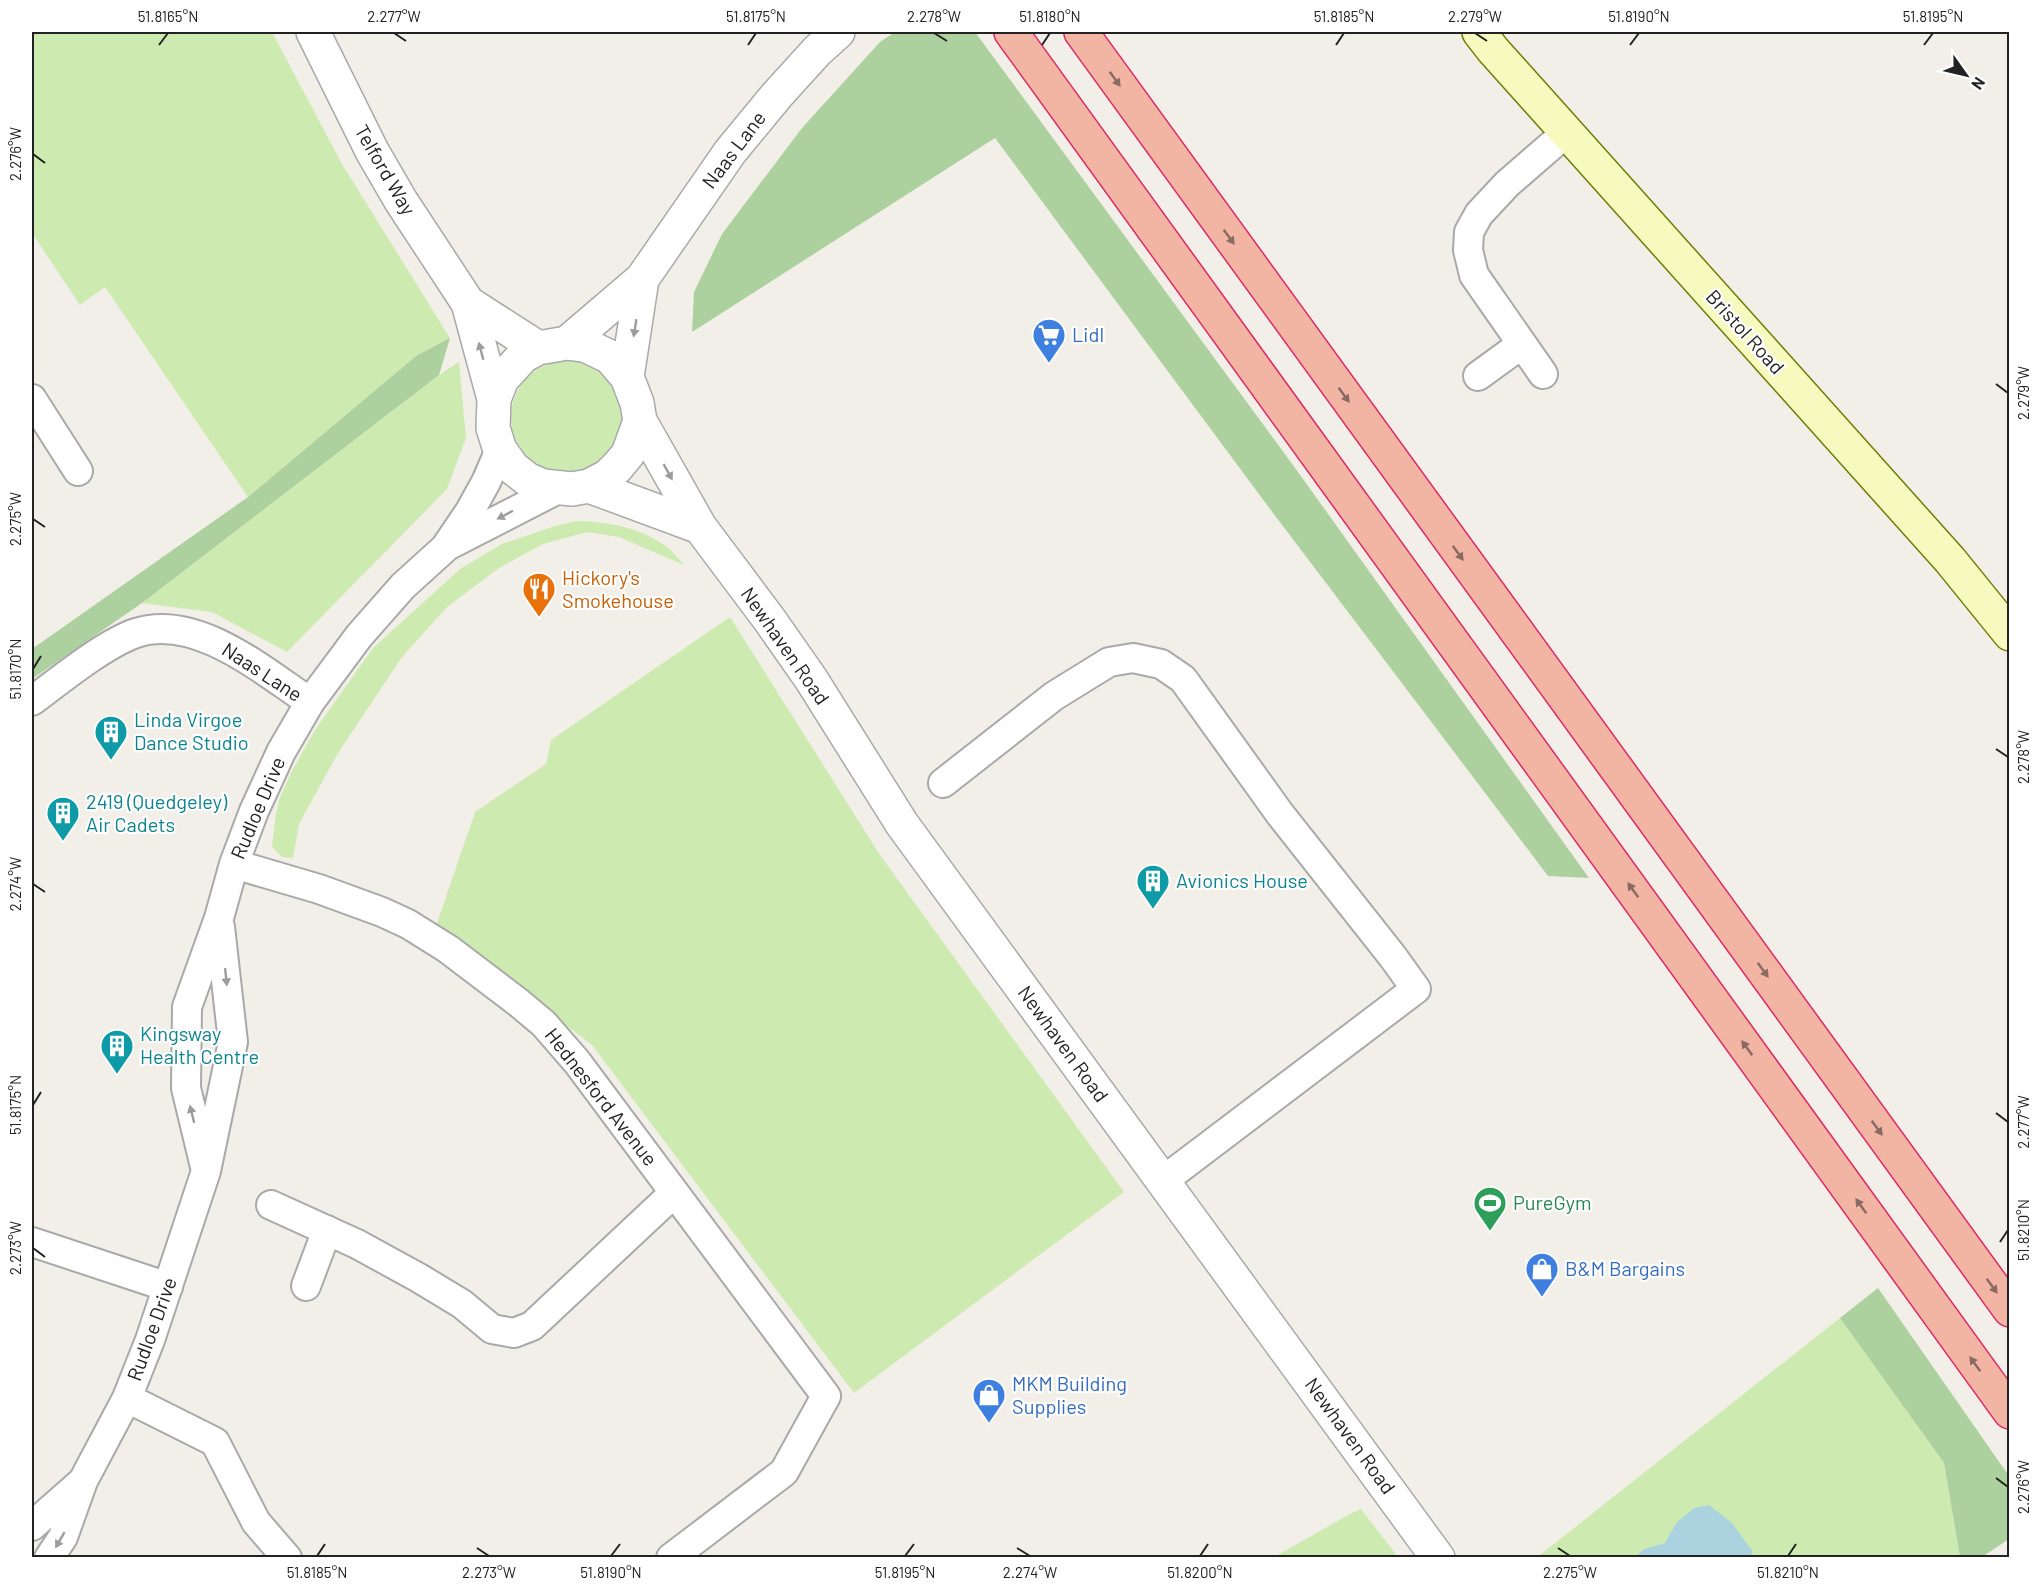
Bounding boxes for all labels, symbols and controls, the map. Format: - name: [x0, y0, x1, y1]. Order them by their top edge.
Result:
- text: 51.8165°N: [138, 7, 198, 25]
- text: 2.277°W: [367, 7, 421, 25]
- text: 51.8175°N: [726, 7, 786, 25]
- text: 2.278°W: [907, 7, 961, 25]
- text: 51.8180°N: [1019, 7, 1081, 25]
- text: 51.8185°N: [1314, 7, 1374, 25]
- text: 2.279°W: [1448, 7, 1502, 25]
- text: 51.8190°N: [1608, 7, 1670, 25]
- text: 51.8195°N: [1903, 7, 1963, 25]
- north arrow: [1936, 45, 1996, 105]
- one-way arrow: [1109, 70, 1121, 86]
- text: N: [1968, 74, 1990, 93]
- street label: Naas Lane: [696, 106, 770, 193]
- street label: Telford Way: [350, 120, 421, 219]
- text: 2.276°W: [6, 127, 24, 181]
- one-way arrow: [1223, 228, 1235, 244]
- street label: Bristol Road: [1702, 284, 1790, 378]
- supermarket icon: Lidl: [1031, 317, 1067, 364]
- one-way arrow: [630, 318, 639, 337]
- place label: Lidl: [1072, 322, 1104, 346]
- one-way arrow: [476, 342, 485, 360]
- text: 2.279°W: [2014, 366, 2032, 420]
- one-way arrow: [1337, 388, 1349, 403]
- one-way arrow: [663, 464, 674, 480]
- text: 2.275°W: [6, 492, 24, 546]
- one-way arrow: [497, 511, 514, 520]
- one-way arrow: [1452, 544, 1464, 560]
- place label: Hickory's Smokehouse: [562, 565, 674, 612]
- restaurant icon: Hickory's Smokehouse: [521, 571, 557, 618]
- street label: Newhaven Road: [736, 582, 835, 709]
- street label: Naas Lane: [218, 636, 307, 706]
- text: 51.8170°N: [6, 639, 24, 699]
- place label: Linda Virgoe Dance Studio: [134, 707, 249, 754]
- building icon: Linda Virgoe Dance Studio: [93, 714, 129, 761]
- text: 2.278°W: [2014, 730, 2032, 784]
- street label: Rudloe Drive: [225, 753, 289, 862]
- place label: 2419 (Quedgeley) Air Cadets: [86, 789, 228, 836]
- building icon: 2419 (Quedgeley) Air Cadets: [45, 795, 81, 842]
- text: 2.274°W: [6, 857, 24, 911]
- building icon: Avionics House: [1135, 863, 1171, 910]
- place label: Avionics House: [1176, 868, 1308, 892]
- one-way arrow: [1628, 882, 1639, 898]
- one-way arrow: [1757, 962, 1769, 978]
- one-way arrow: [221, 967, 231, 986]
- street label: Newhaven Road: [1014, 981, 1114, 1106]
- place label: Kingsway Health Centre: [140, 1021, 259, 1068]
- street label: Hednesford Avenue: [541, 1023, 663, 1170]
- building icon: Kingsway Health Centre: [99, 1028, 135, 1075]
- one-way arrow: [1741, 1041, 1753, 1057]
- text: 51.8175°N: [6, 1075, 24, 1135]
- text: 2.277°W: [2014, 1095, 2032, 1149]
- one-way arrow: [187, 1105, 197, 1123]
- one-way arrow: [1871, 1120, 1883, 1136]
- sports icon: PureGym: [1472, 1185, 1508, 1232]
- place label: PureGym: [1513, 1190, 1591, 1214]
- one-way arrow: [1855, 1199, 1867, 1215]
- text: 51.8210°N: [2014, 1199, 2032, 1261]
- text: 2.273°W: [6, 1221, 24, 1275]
- shop icon: B&M Bargains: [1524, 1251, 1560, 1298]
- place label: B&M Bargains: [1565, 1256, 1685, 1280]
- street label: Rudloe Drive: [121, 1274, 181, 1384]
- one-way arrow: [1986, 1277, 1998, 1293]
- one-way arrow: [1969, 1357, 1981, 1373]
- place label: MKM Building Supplies: [1012, 1371, 1127, 1418]
- street label: Newhaven Road: [1301, 1373, 1401, 1498]
- shop icon: MKM Building Supplies: [971, 1377, 1007, 1424]
- text: 2.276°W: [2014, 1460, 2032, 1514]
- one-way arrow: [55, 1532, 66, 1548]
- text: 51.8185°N: [287, 1563, 347, 1581]
- text: 2.273°W: [462, 1563, 516, 1581]
- text: 51.8190°N: [580, 1563, 642, 1581]
- text: 51.8195°N: [875, 1563, 935, 1581]
- text: 2.274°W: [1003, 1563, 1057, 1581]
- text: 51.8200°N: [1167, 1563, 1233, 1581]
- text: 2.275°W: [1543, 1563, 1597, 1581]
- text: 51.8210°N: [1757, 1563, 1819, 1581]

